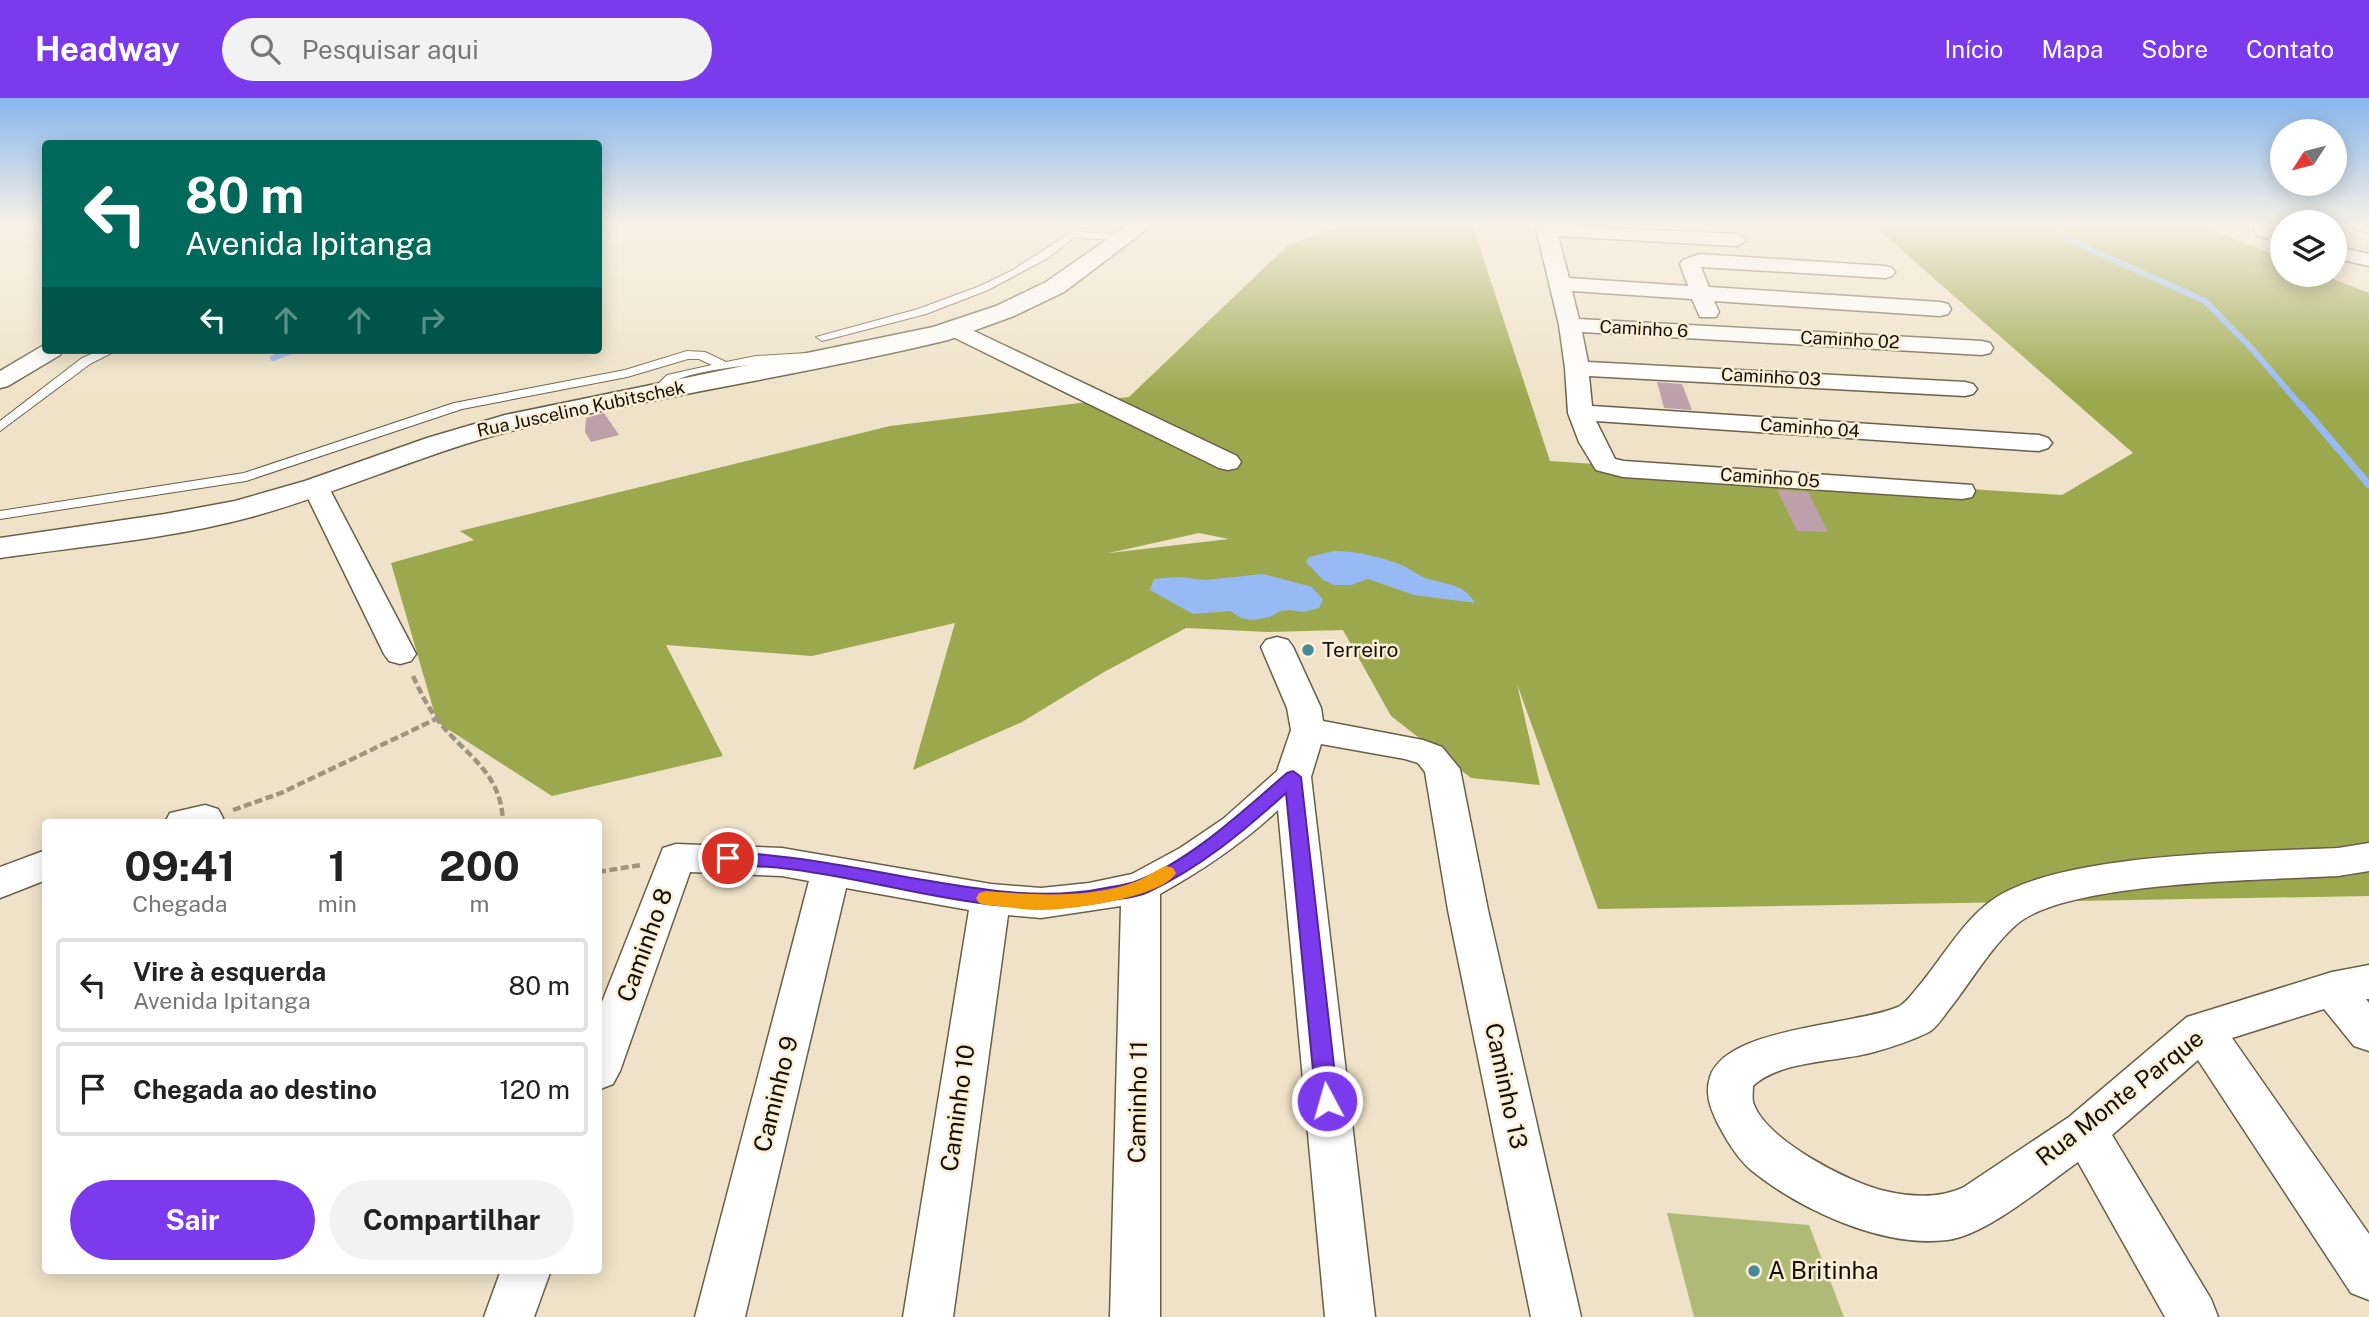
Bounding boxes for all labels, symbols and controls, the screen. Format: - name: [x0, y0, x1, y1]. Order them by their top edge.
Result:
- search box: [222, 18, 712, 81]
- text: Headway: [35, 30, 180, 68]
- icon: search: [246, 30, 284, 68]
- text: Pesquisar aqui: [302, 34, 479, 65]
- text: Início: [1945, 35, 2003, 63]
- text: Mapa: [2041, 35, 2103, 63]
- text: Sobre: [2141, 35, 2208, 63]
- text: Contato: [2246, 35, 2334, 63]
- north arrow: [2270, 119, 2347, 196]
- map controls: [2270, 119, 2347, 287]
- text: 80 m: [185, 166, 304, 224]
- icon: left: [70, 168, 161, 259]
- button: layers: [2270, 210, 2347, 287]
- text: Avenida Ipitanga: [185, 225, 432, 262]
- icon: left: [194, 301, 232, 339]
- icon: ahead: [267, 301, 305, 339]
- icon: ahead: [340, 301, 378, 339]
- icon: right: [413, 301, 451, 339]
- street label: Caminho 6: [1599, 316, 1689, 341]
- street label: Caminho 02: [1800, 326, 1900, 353]
- street label: Caminho 03: [1721, 363, 1821, 390]
- street label: Rua Juscelino Kubitschek: [475, 376, 687, 441]
- street label: Caminho 04: [1759, 414, 1861, 441]
- street label: Caminho 05: [1719, 464, 1821, 491]
- place label: Terreiro: [1322, 637, 1398, 662]
- marker: Terreiro: [1300, 642, 1316, 658]
- pin: [698, 828, 758, 888]
- icon: arrive: [709, 839, 747, 877]
- text: 09:41: [124, 841, 236, 890]
- text: 1: [328, 841, 346, 890]
- text: 200: [439, 841, 520, 890]
- street label: Caminho 8: [611, 884, 678, 1005]
- text: Chegada: [132, 890, 228, 917]
- text: min: [318, 890, 357, 917]
- text: m: [469, 890, 489, 917]
- text: Vire à esquerda: [133, 956, 326, 987]
- icon: left: [74, 966, 112, 1004]
- text: 80 m: [509, 970, 570, 1001]
- text: Avenida Ipitanga: [133, 987, 311, 1014]
- street label: Caminho 13: [1480, 1020, 1534, 1151]
- street label: Rua Monte Parque: [2030, 1023, 2209, 1171]
- street label: Caminho 9: [747, 1033, 803, 1155]
- street label: Caminho 11: [1122, 1040, 1152, 1164]
- street label: Caminho 10: [934, 1043, 980, 1173]
- position arrow: [1290, 1064, 1364, 1138]
- icon: arrive: [74, 1070, 112, 1108]
- text: Chegada ao destino: [133, 1074, 377, 1105]
- text: 120 m: [499, 1074, 570, 1105]
- button: Sair: [70, 1180, 315, 1260]
- button: Compartilhar: [329, 1180, 574, 1260]
- place label: A Britinha: [1768, 1256, 1879, 1284]
- marker: A Britinha: [1746, 1263, 1762, 1279]

